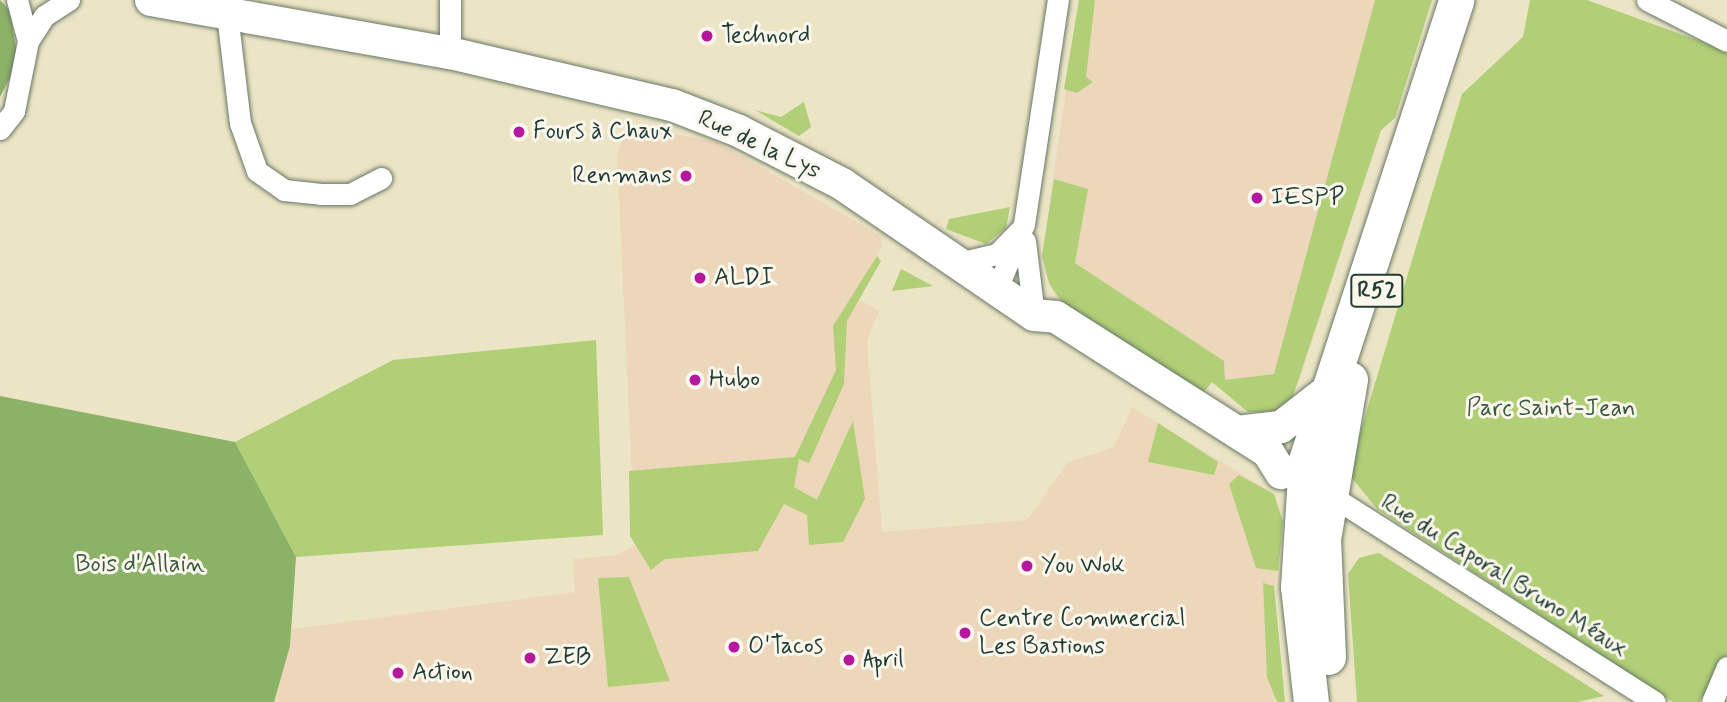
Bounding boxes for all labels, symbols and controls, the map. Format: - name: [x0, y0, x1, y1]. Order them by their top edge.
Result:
- place label: Technord: [721, 22, 810, 50]
- marker: Technord: [699, 28, 715, 44]
- street label: Rue de la Lys: [693, 104, 825, 186]
- place label: Fours à Chaux: [533, 118, 672, 146]
- marker: Fours à Chaux: [511, 124, 527, 140]
- place label: Renmans: [572, 162, 672, 190]
- marker: Renmans: [678, 168, 694, 184]
- place label: IESPP: [1271, 184, 1344, 212]
- marker: IESPP: [1249, 190, 1265, 206]
- place label: ALDI: [714, 264, 774, 292]
- marker: ALDI: [692, 270, 708, 286]
- road number: R52: [1349, 272, 1405, 310]
- place label: Hubo: [709, 366, 760, 394]
- marker: Hubo: [687, 372, 703, 388]
- park label: Parc Saint-Jean: [1466, 395, 1636, 423]
- street label: Rue du Caporal Bruno Méaux: [1372, 486, 1636, 666]
- park label: Bois d'Allain: [76, 551, 204, 579]
- place label: You Wok: [1041, 552, 1126, 580]
- marker: You Wok: [1019, 558, 1035, 574]
- place label: Centre Commercial Les Bastions: [979, 605, 1191, 661]
- marker: Centre Commercial Les Bastions: [957, 625, 973, 641]
- place label: O'Tacos: [748, 633, 823, 661]
- marker: O'Tacos: [726, 639, 742, 655]
- place label: ZEB: [544, 644, 591, 672]
- place label: April: [863, 646, 904, 674]
- marker: ZEB: [522, 650, 538, 666]
- marker: April: [841, 652, 857, 668]
- place label: Action: [412, 659, 473, 687]
- marker: Action: [390, 665, 406, 681]

